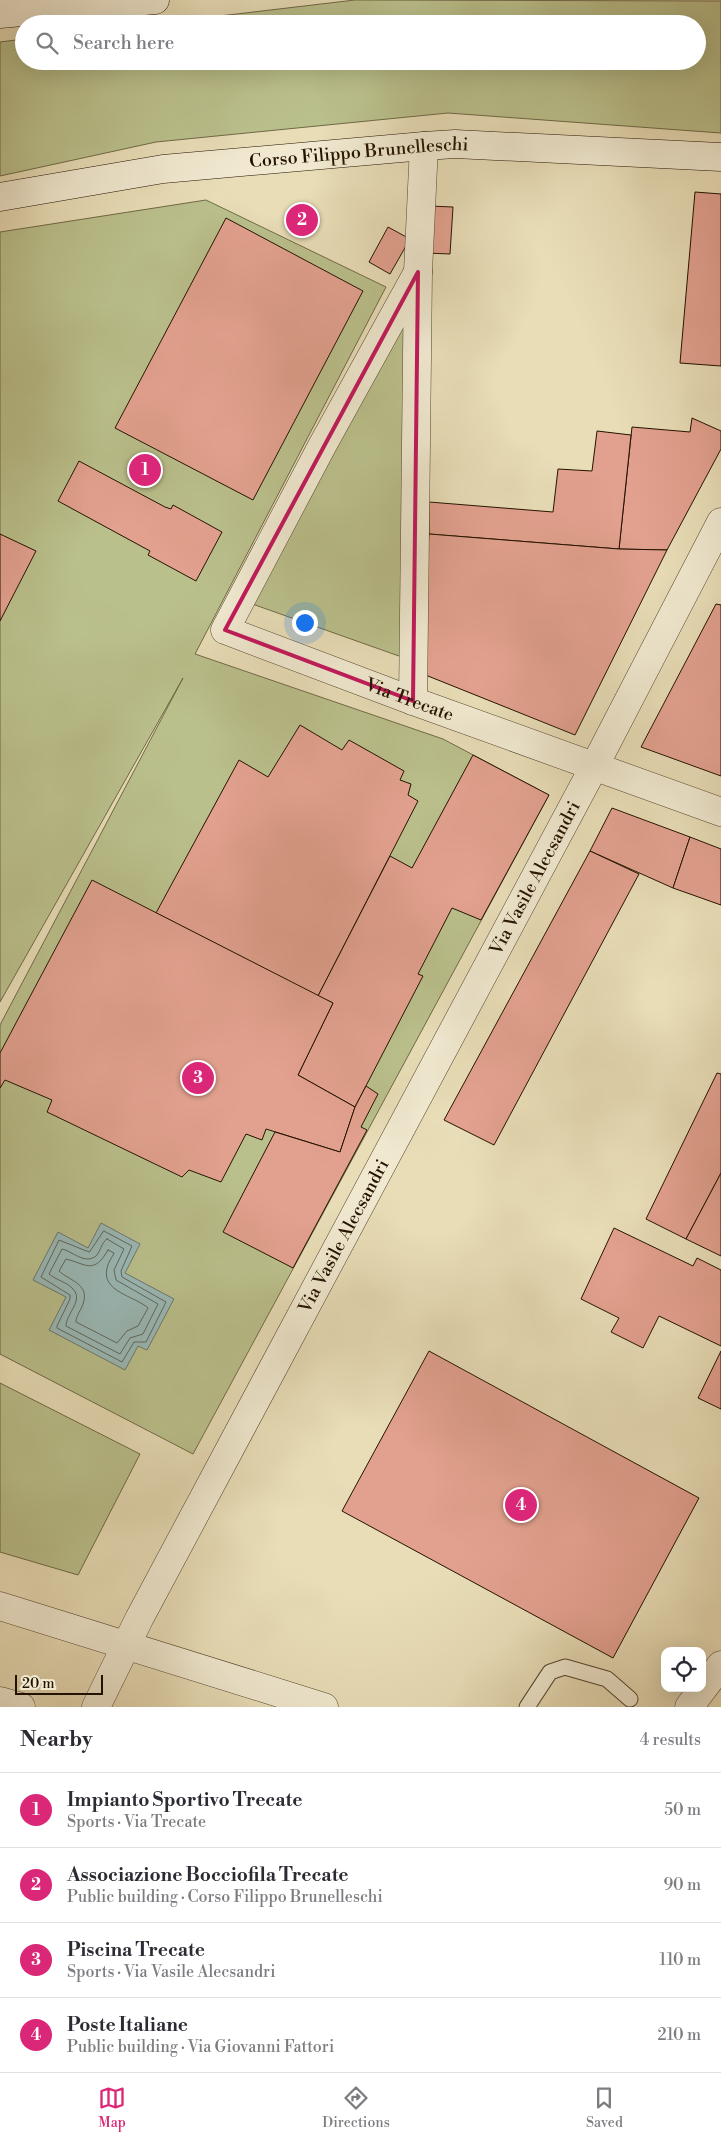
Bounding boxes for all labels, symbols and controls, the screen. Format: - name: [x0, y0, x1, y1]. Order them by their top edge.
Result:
- search box: [15, 15, 706, 70]
- icon: search: [33, 29, 61, 57]
- text: Search here: [73, 31, 174, 55]
- street label: Corso Filippo Brunelleschi: [248, 132, 469, 173]
- pin: 2: [286, 201, 318, 239]
- pin: 1: [129, 451, 161, 489]
- your location: [292, 610, 318, 636]
- street label: Via Trecate: [361, 672, 457, 726]
- street label: Via Vasile Alecsandri: [484, 797, 585, 960]
- pin: 3: [182, 1059, 214, 1097]
- street label: Via Vasile Alecsandri: [293, 1155, 394, 1318]
- pin: 4: [505, 1486, 537, 1524]
- map controls: [661, 1647, 706, 1692]
- button: locate: [661, 1647, 706, 1692]
- scale bar: [15, 1672, 102, 1695]
- text: 20 m: [22, 1675, 54, 1693]
- text: Nearby: [20, 1727, 93, 1753]
- text: 4 results: [640, 1730, 701, 1750]
- text: Impianto Sportivo Trecate: [67, 1788, 302, 1812]
- text: 1: [32, 1800, 40, 1820]
- text: 50 m: [664, 1800, 701, 1820]
- text: Sports · Via Trecate: [67, 1812, 206, 1832]
- text: Associazione Bocciofila Trecate: [67, 1863, 349, 1887]
- text: 2: [31, 1875, 41, 1895]
- text: 90 m: [663, 1875, 701, 1895]
- text: Public building · Corso Filippo Brunelleschi: [67, 1887, 383, 1907]
- text: Piscina Trecate: [67, 1938, 205, 1962]
- text: 3: [31, 1950, 41, 1970]
- text: 110 m: [659, 1950, 701, 1970]
- text: Sports · Via Vasile Alecsandri: [67, 1962, 276, 1982]
- text: Poste Italiane: [67, 2013, 188, 2037]
- text: 4: [31, 2025, 41, 2045]
- text: 210 m: [657, 2025, 701, 2045]
- text: Public building · Via Giovanni Fattori: [67, 2037, 334, 2057]
- tab: Map: [98, 2084, 126, 2132]
- tab: Directions: [322, 2084, 390, 2132]
- tab: Saved: [586, 2084, 623, 2132]

